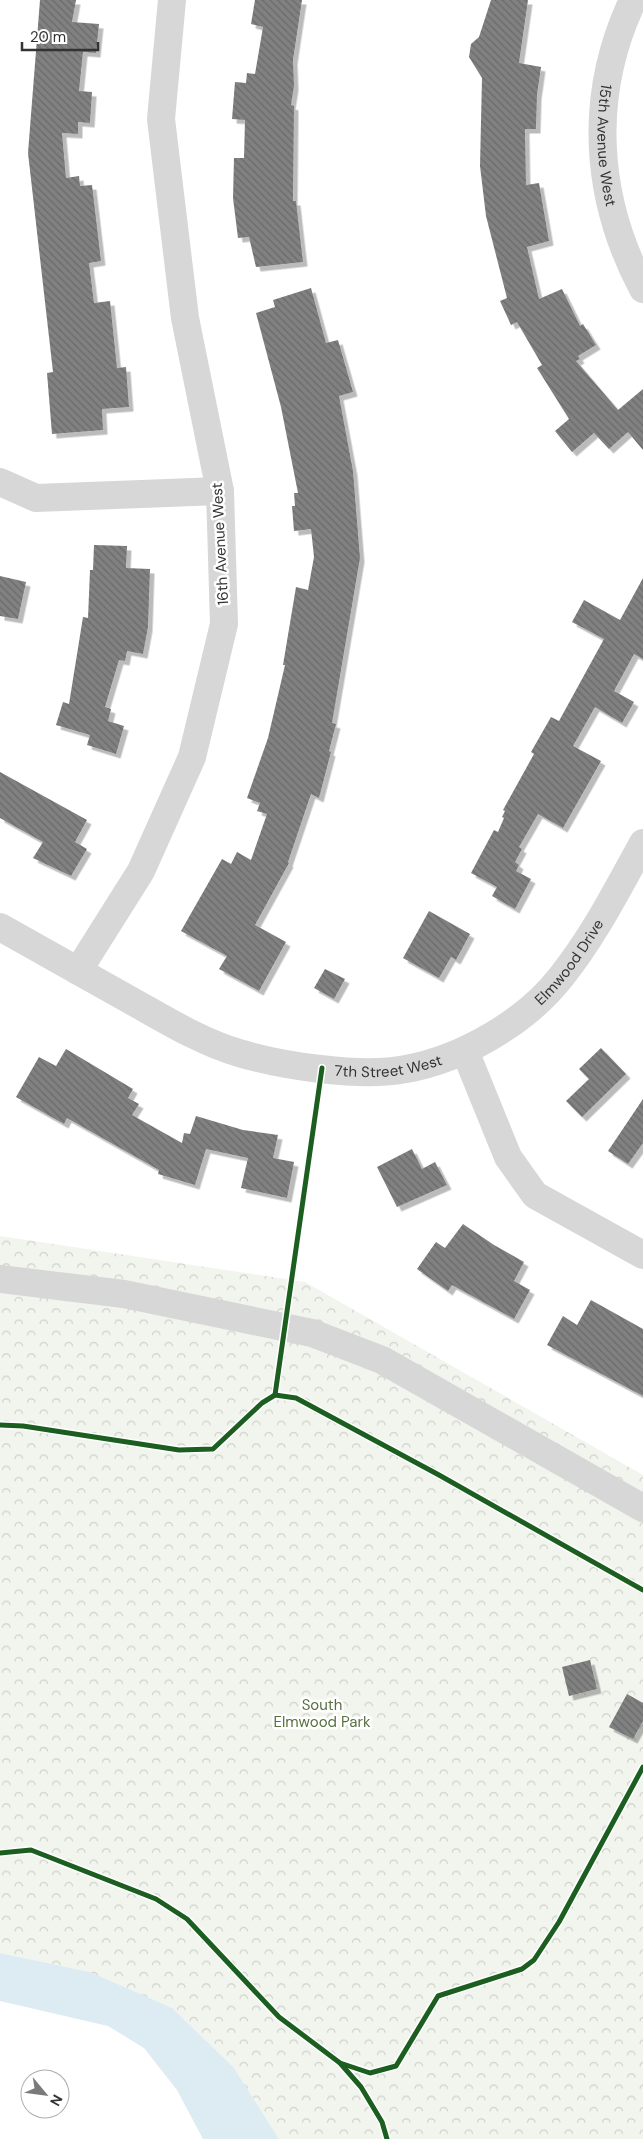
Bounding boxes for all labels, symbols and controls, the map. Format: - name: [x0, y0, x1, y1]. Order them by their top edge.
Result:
- scale bar: [22, 20, 99, 52]
- text: 20 m: [30, 27, 66, 47]
- street label: 15th Avenue West: [592, 83, 621, 209]
- street label: 16th Avenue West: [207, 482, 233, 606]
- street label: Elmwood Drive: [530, 915, 608, 1010]
- street label: 7th Street West: [334, 1050, 445, 1082]
- park label: South Elmwood Park: [273, 1695, 371, 1732]
- north arrow: [20, 2069, 70, 2119]
- text: N: [46, 2091, 67, 2109]

